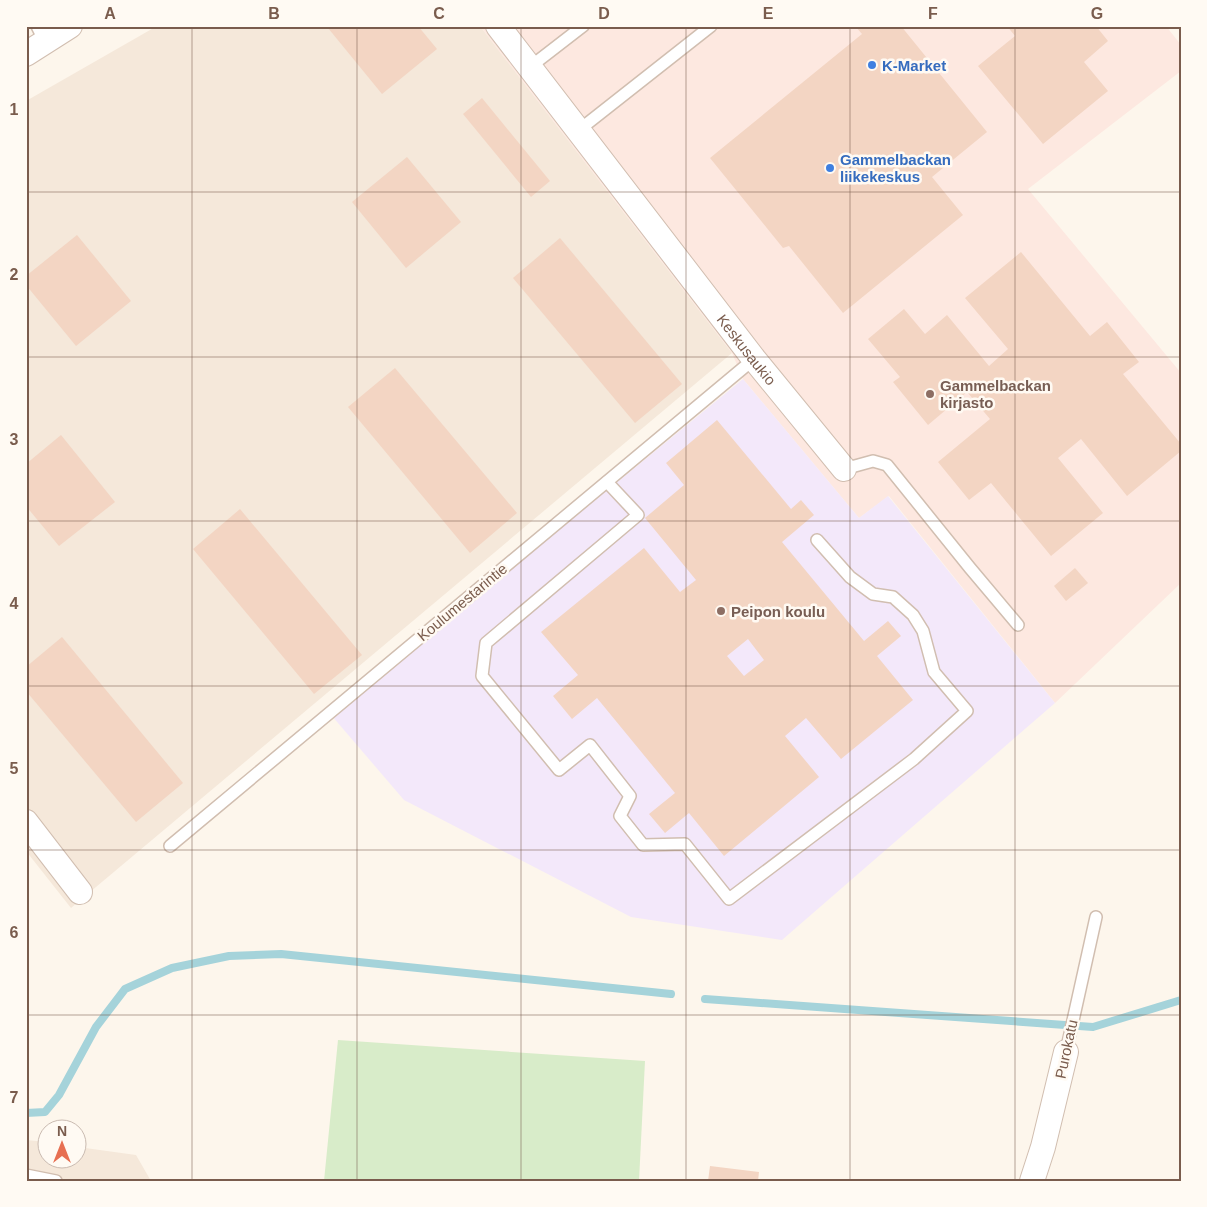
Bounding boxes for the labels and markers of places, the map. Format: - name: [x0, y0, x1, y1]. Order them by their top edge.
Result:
- place label: K-Market: [882, 57, 946, 74]
- marker: K-Market: [866, 59, 878, 71]
- place label: Gammelbackan liikekeskus: [840, 151, 951, 185]
- marker: Gammelbackan liikekeskus: [824, 162, 836, 174]
- place label: Gammelbackan kirjasto: [940, 377, 1051, 411]
- marker: Gammelbackan kirjasto: [924, 388, 936, 400]
- place label: Peipon koulu: [731, 603, 825, 620]
- marker: Peipon koulu: [715, 605, 727, 617]

